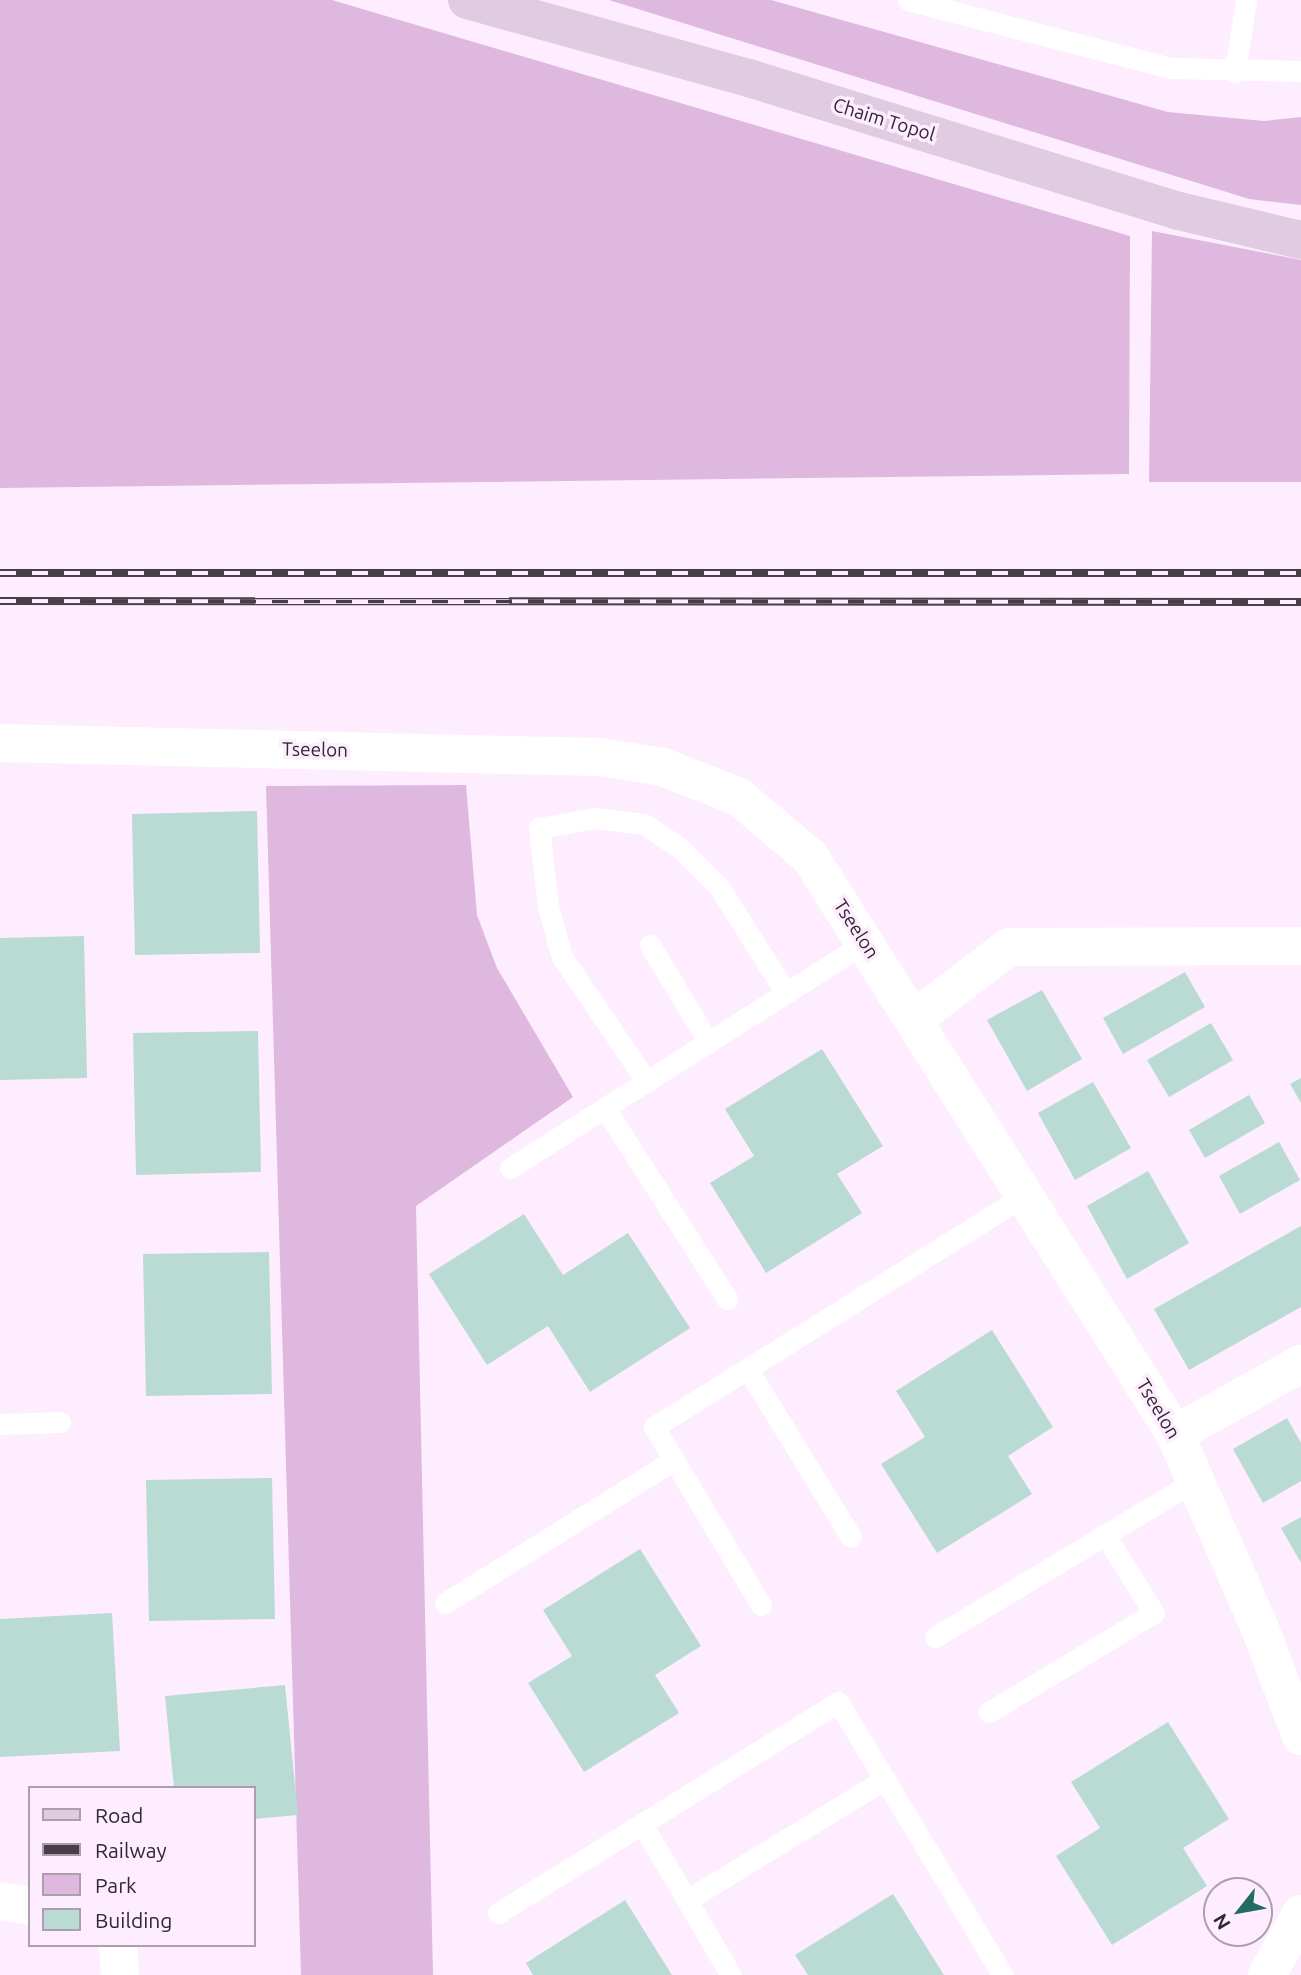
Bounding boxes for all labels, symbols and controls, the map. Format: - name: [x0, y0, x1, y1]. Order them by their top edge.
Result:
- street label: Chaim Topol: [830, 94, 938, 146]
- street label: Tseelon: [282, 738, 348, 762]
- street label: Tseelon: [828, 895, 884, 963]
- street label: Tseelon: [1131, 1375, 1185, 1443]
- legend: [28, 1786, 256, 1947]
- text: Road: [95, 1803, 143, 1827]
- text: Railway: [95, 1838, 167, 1862]
- text: Park: [95, 1873, 137, 1897]
- north arrow: [1203, 1877, 1273, 1947]
- text: Building: [95, 1908, 172, 1932]
- text: N: [1209, 1910, 1235, 1934]

